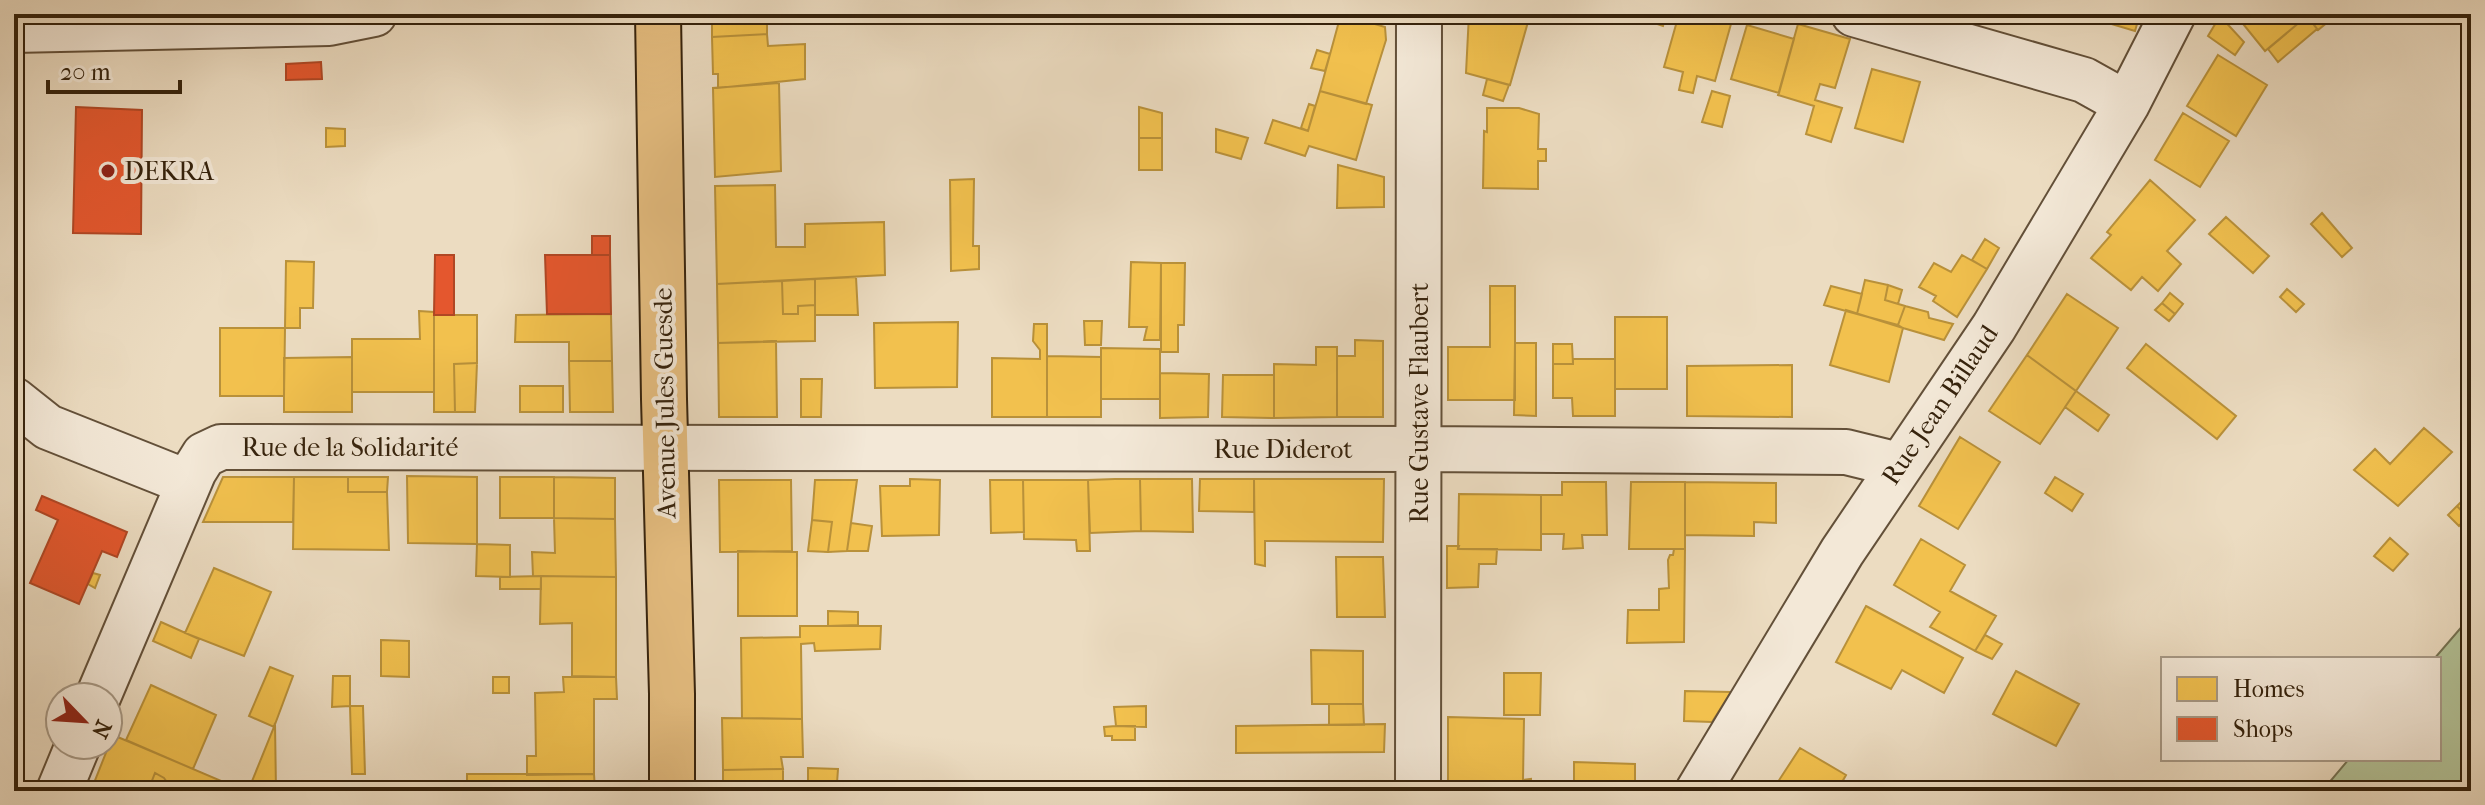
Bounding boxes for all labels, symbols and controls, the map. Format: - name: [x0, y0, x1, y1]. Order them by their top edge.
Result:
- scale bar: [48, 44, 180, 94]
- text: 20 m: [60, 58, 111, 86]
- place label: DEKRA: [124, 156, 215, 187]
- marker: DEKRA: [99, 162, 117, 180]
- street label: Rue Gustave Flaubert: [1404, 282, 1435, 523]
- street label: Avenue Jules Guesde: [647, 287, 683, 520]
- street label: Rue Jean Billaud: [1875, 319, 2005, 491]
- street label: Rue de la Solidarité: [242, 432, 459, 463]
- street label: Rue Diderot: [1213, 434, 1353, 465]
- legend: [2161, 657, 2441, 761]
- text: Homes: [2233, 675, 2304, 703]
- north arrow: [44, 681, 124, 761]
- text: Shops: [2233, 715, 2293, 743]
- text: N: [86, 716, 117, 742]

